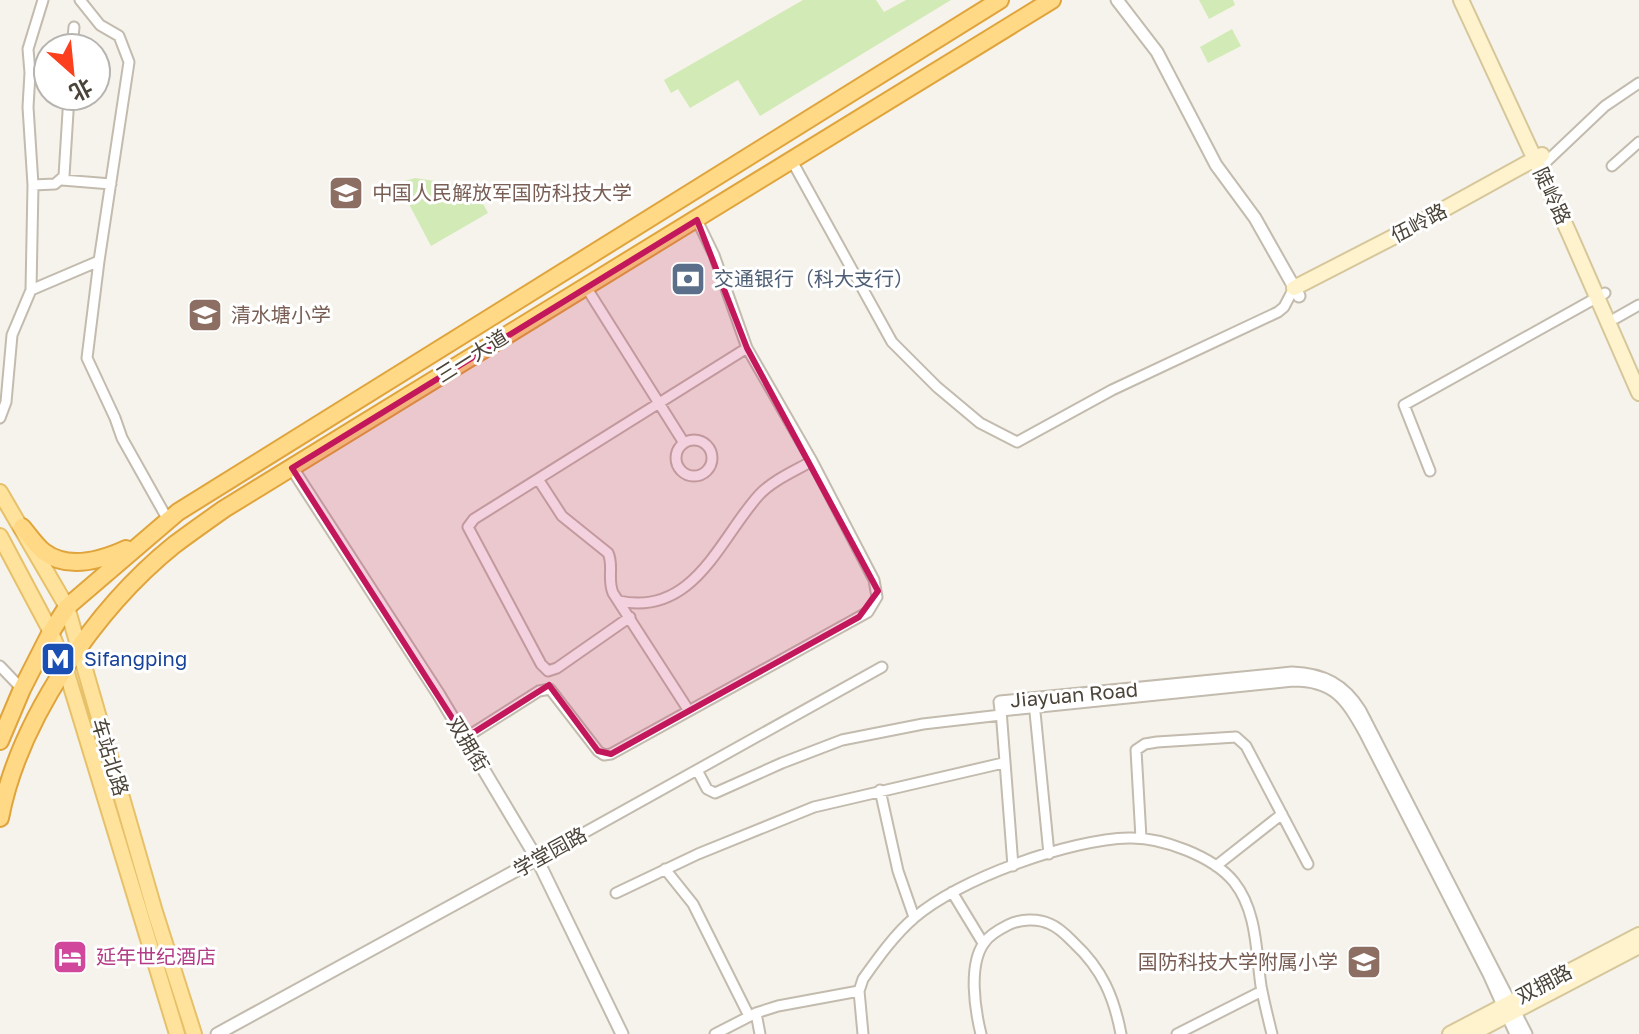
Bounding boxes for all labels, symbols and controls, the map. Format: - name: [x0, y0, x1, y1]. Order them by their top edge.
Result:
- north arrow: [32, 32, 112, 112]
- text: 北: [65, 73, 97, 107]
- street label: 陡岭路: [1529, 163, 1576, 228]
- school or university icon: 中国人民解放军国防科技大学: [327, 174, 365, 212]
- place label: 中国人民解放军国防科技大学: [372, 180, 632, 204]
- street label: 伍岭路: [1386, 197, 1451, 247]
- bank icon: 交通银行（科大支行）: [669, 260, 707, 298]
- place label: 交通银行（科大支行）: [714, 266, 914, 290]
- school or university icon: 清水塘小学: [186, 296, 224, 334]
- place label: 清水塘小学: [231, 302, 331, 326]
- street label: 三一大道: [431, 324, 512, 387]
- metro station icon: Sifangping: [39, 640, 77, 678]
- place label: Sifangping: [84, 646, 187, 670]
- street label: Jiayuan Road: [1009, 676, 1139, 712]
- street label: 双拥街: [443, 712, 495, 775]
- street label: 车站北路: [88, 715, 134, 798]
- street label: 学堂园路: [509, 821, 590, 881]
- hotel icon: 延年世纪酒店: [51, 938, 89, 976]
- school or university icon: 国防科技大学附属小学: [1345, 943, 1383, 981]
- place label: 延年世纪酒店: [96, 944, 216, 968]
- place label: 国防科技大学附属小学: [1138, 949, 1338, 973]
- street label: 双拥路: [1511, 958, 1576, 1008]

